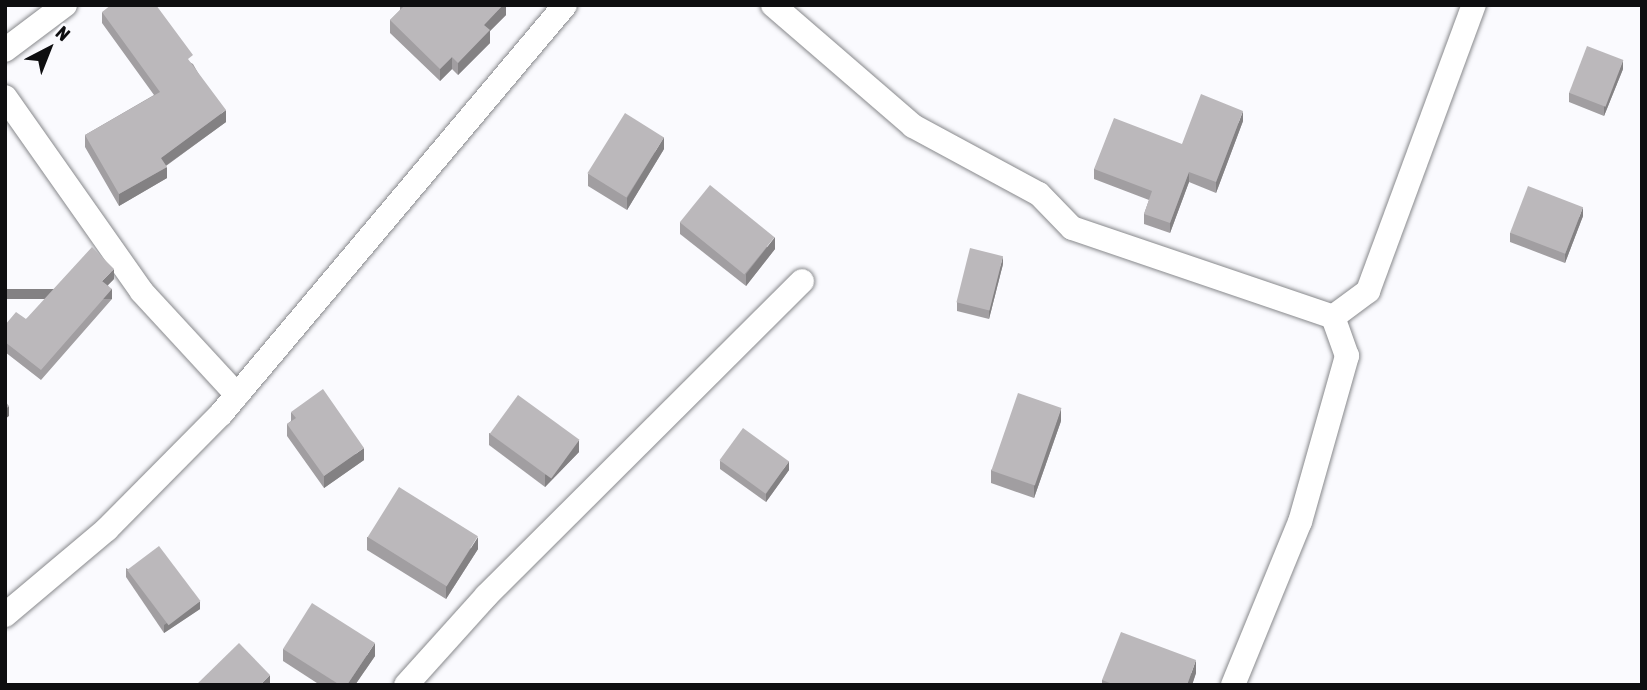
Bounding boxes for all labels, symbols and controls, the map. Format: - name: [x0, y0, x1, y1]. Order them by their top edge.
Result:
- north arrow: [14, 14, 84, 84]
- text: N: [52, 21, 75, 45]

